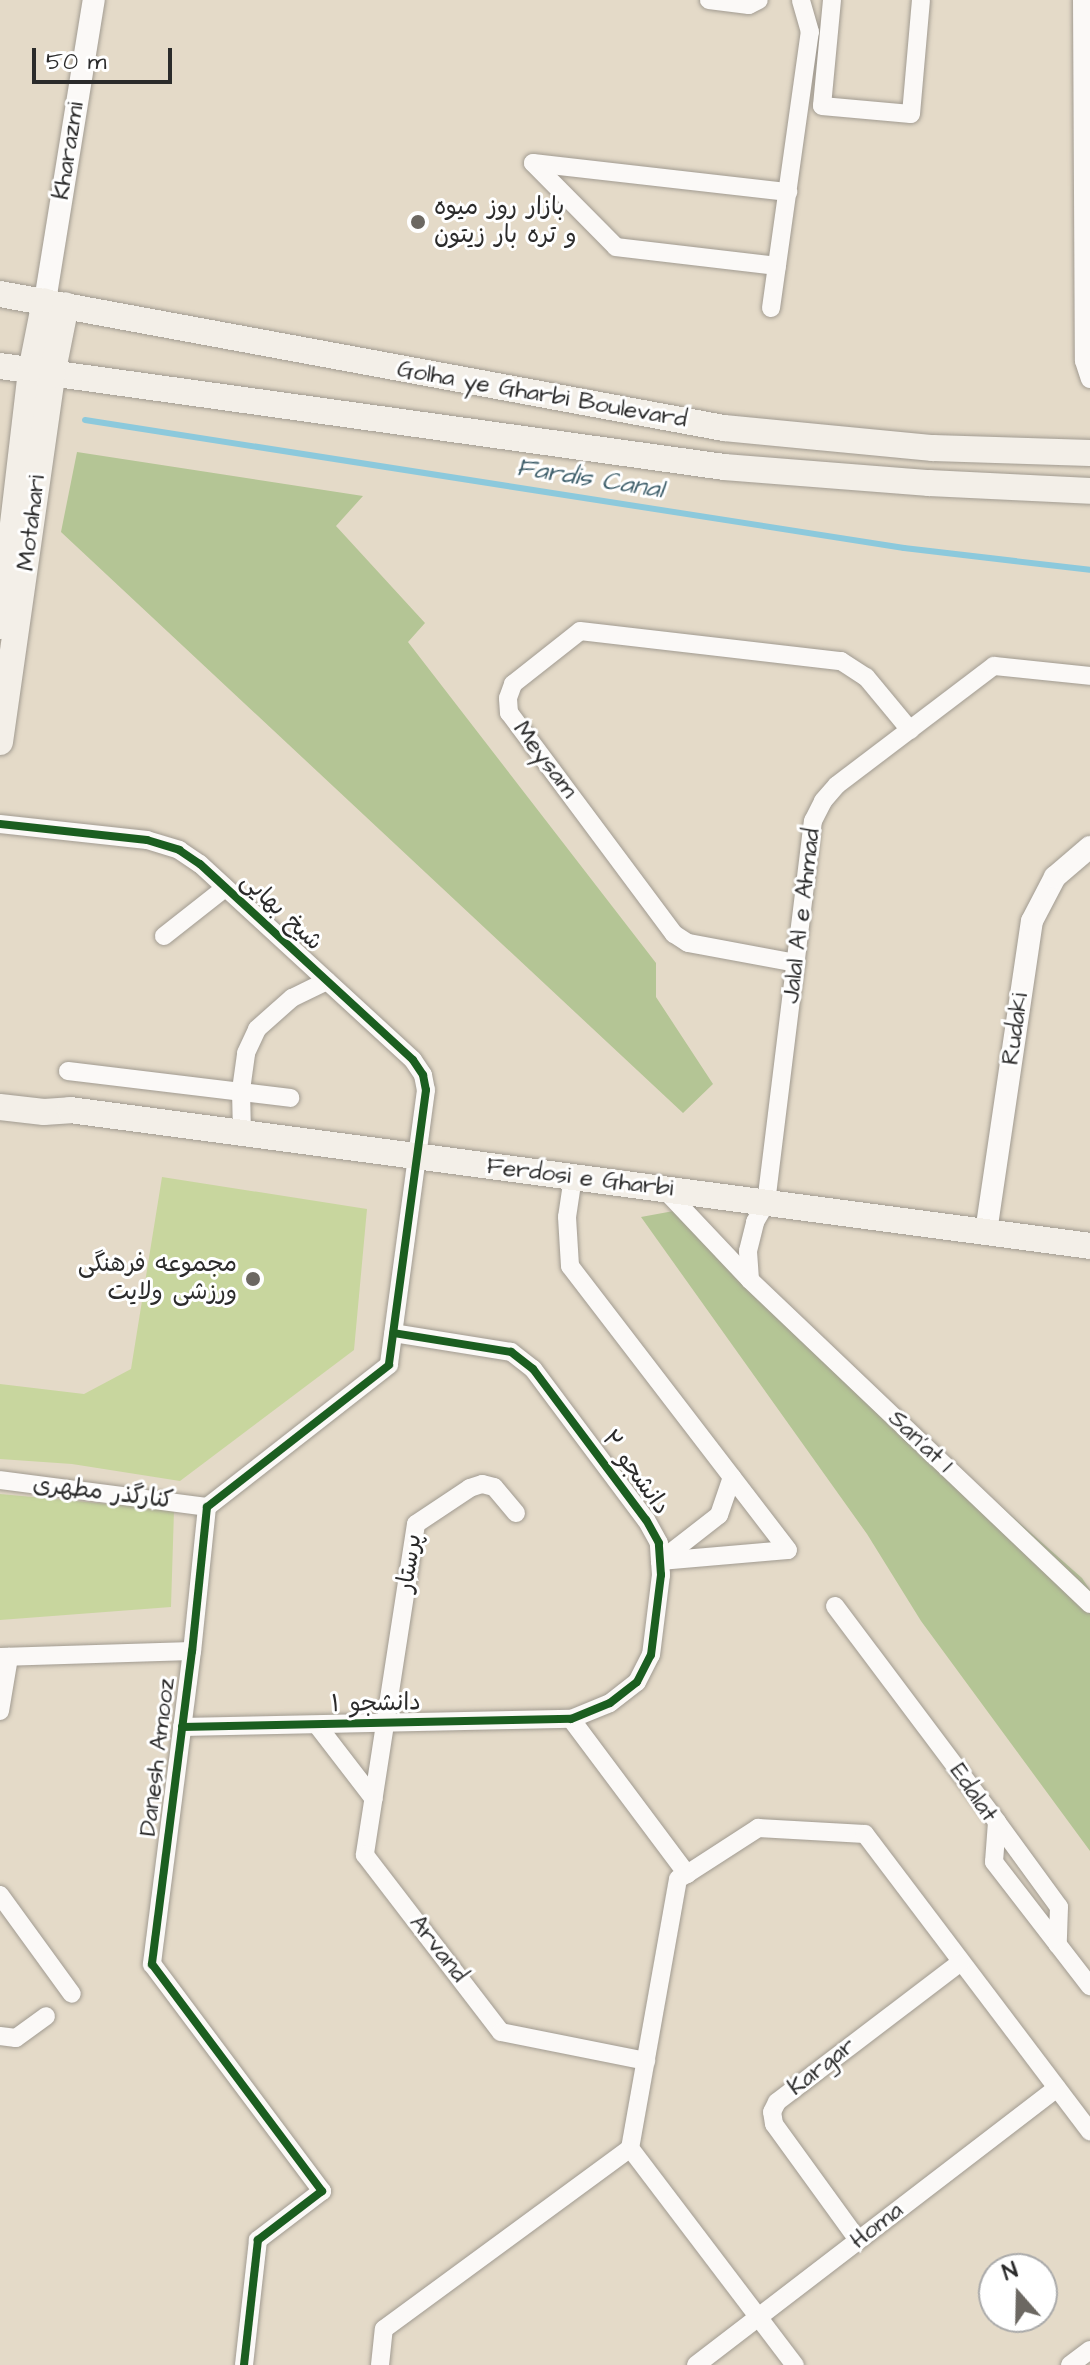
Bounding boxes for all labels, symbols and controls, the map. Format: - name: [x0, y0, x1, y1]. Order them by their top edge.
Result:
- scale bar: [36, 32, 176, 82]
- text: 50 m: [46, 45, 106, 79]
- street label: Kharazmi: [47, 100, 91, 202]
- place label: بازار روز میوه و تره بار زیتون: [434, 194, 577, 250]
- marker: بازار روز میوه و تره بار زیتون: [409, 213, 427, 231]
- street label: Golha ye Gharbi Boulevard: [395, 355, 689, 435]
- water label: Fardis Canal: [514, 452, 666, 506]
- street label: Motahari: [12, 473, 52, 573]
- street label: Meysam: [507, 716, 583, 804]
- street label: Jalal Al e Ahmad: [777, 827, 827, 1005]
- street label: شیخ بهایی: [234, 867, 328, 957]
- street label: Rudaki: [997, 991, 1035, 1067]
- street label: Ferdosi e Gharbi: [485, 1152, 675, 1204]
- place label: مجموعه فرهنگی ورزشی ولایت: [78, 1251, 237, 1307]
- marker: مجموعه فرهنگی ورزشی ولایت: [244, 1270, 262, 1288]
- street label: San'at 1: [882, 1405, 958, 1479]
- street label: دانشجو ۲: [595, 1425, 675, 1521]
- street label: کنارگذر مطهری: [31, 1470, 175, 1516]
- street label: پرستار: [391, 1532, 429, 1594]
- street label: Danesh Amooz: [134, 1676, 182, 1838]
- street label: دانشجو ۱: [331, 1689, 421, 1719]
- street label: Edalat: [943, 1758, 1003, 1828]
- street label: Arvand: [403, 1910, 473, 1988]
- street label: Kargar: [782, 2032, 862, 2102]
- street label: Homa: [845, 2197, 909, 2255]
- north arrow: [978, 2253, 1058, 2333]
- text: N: [999, 2255, 1022, 2289]

